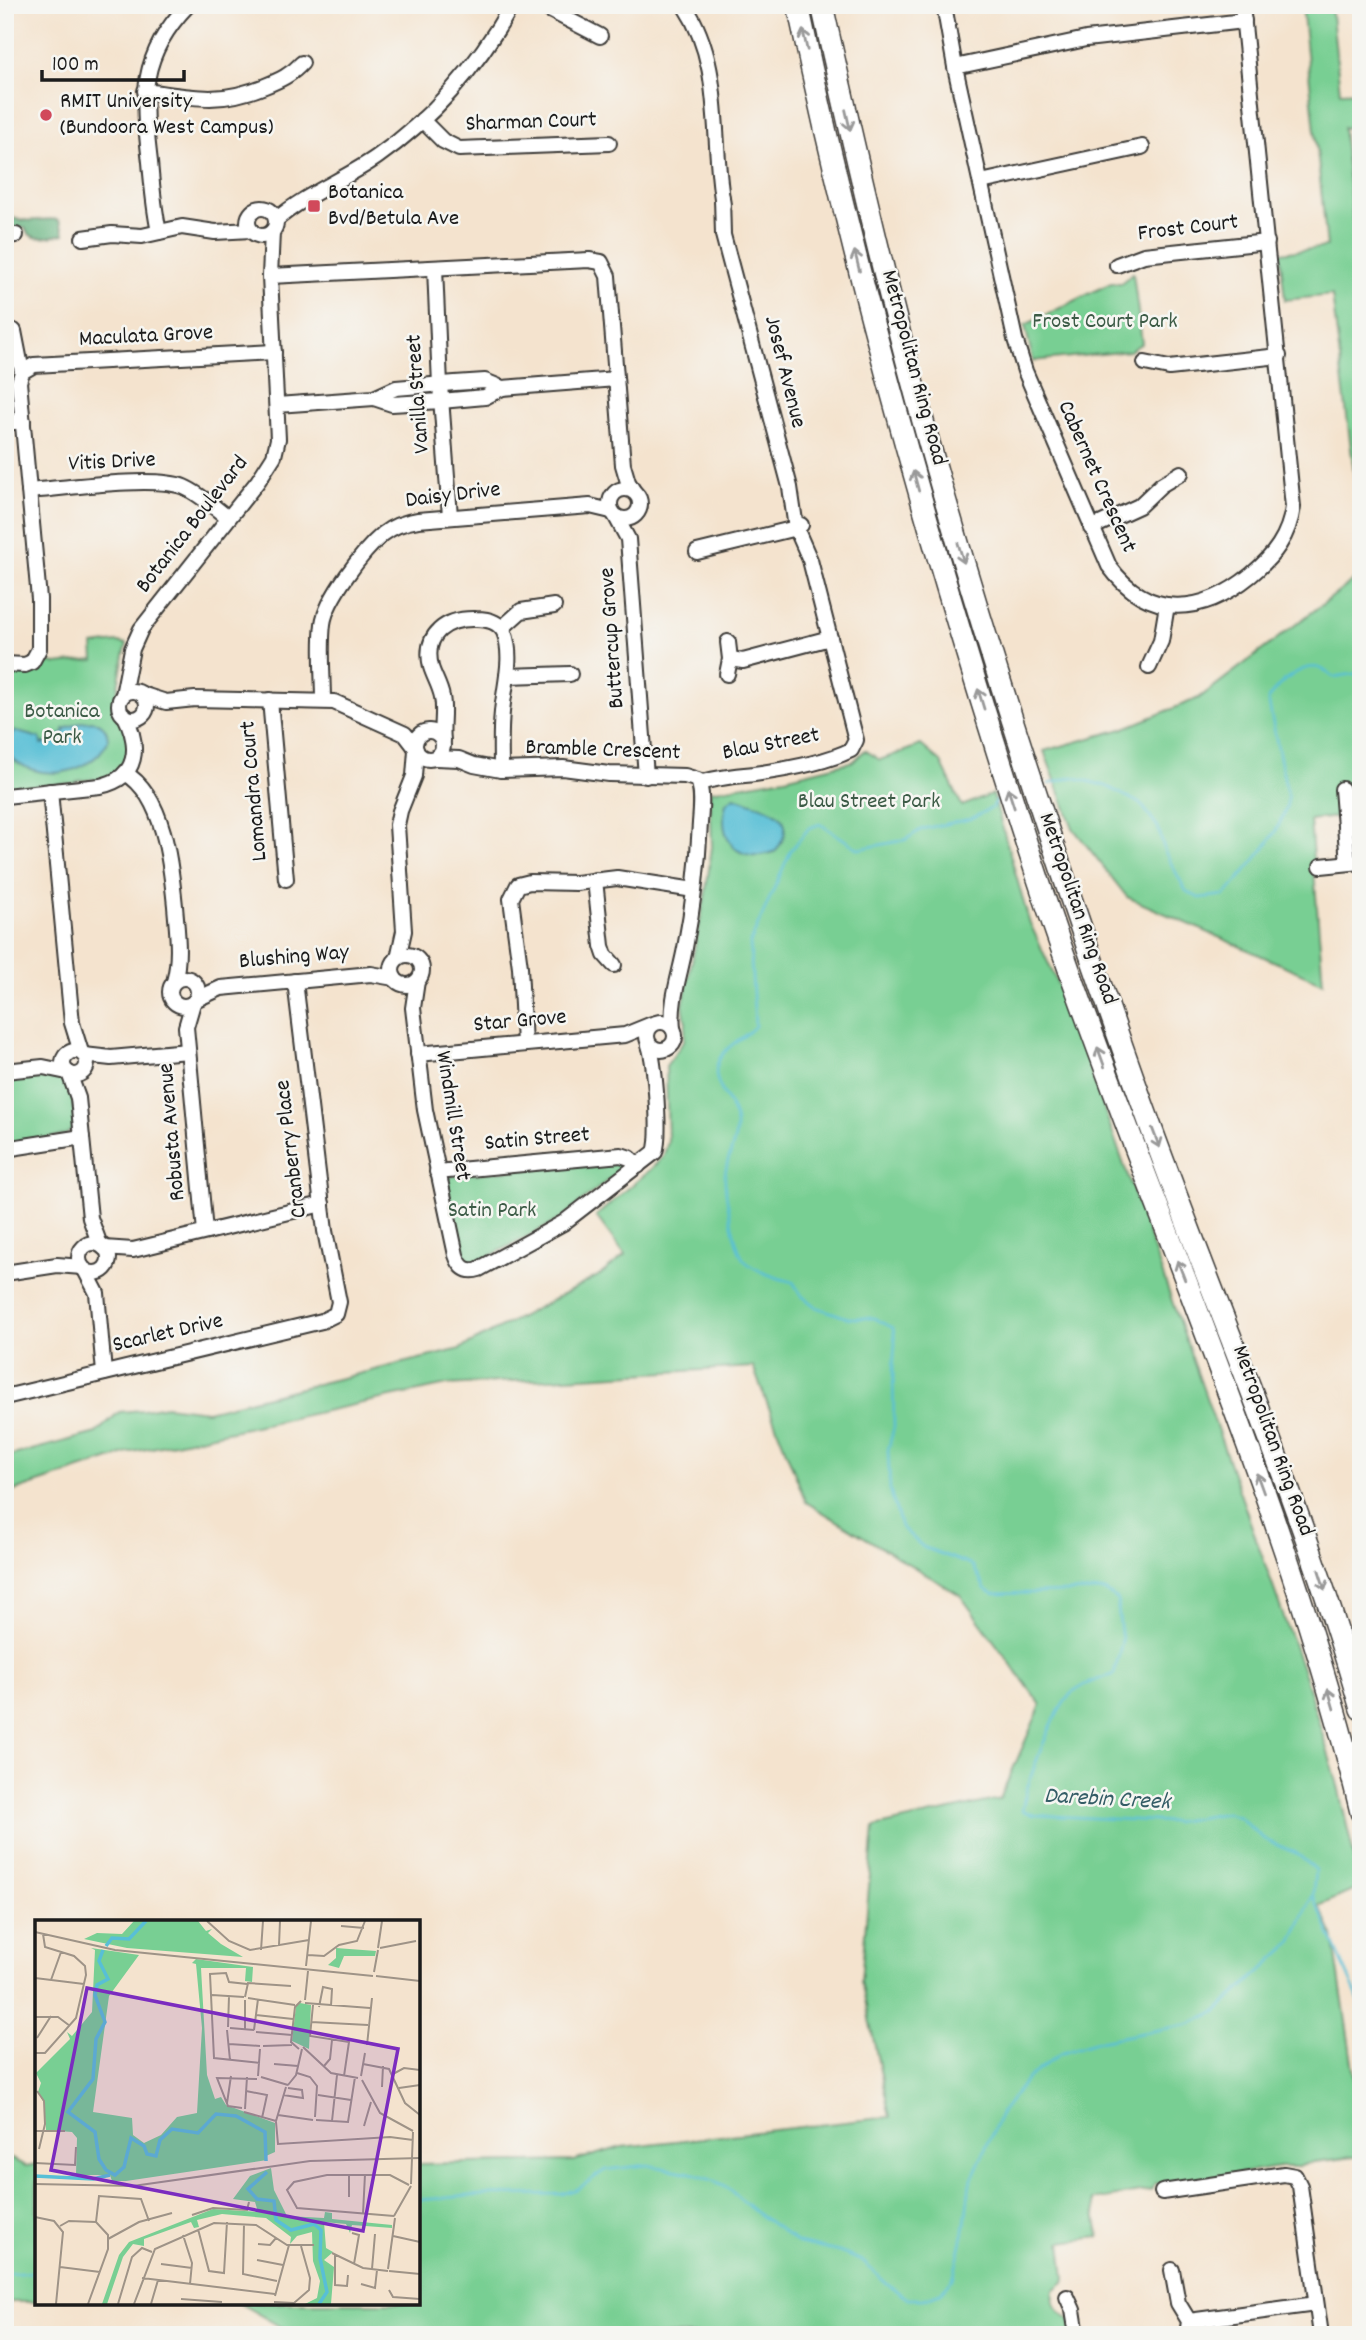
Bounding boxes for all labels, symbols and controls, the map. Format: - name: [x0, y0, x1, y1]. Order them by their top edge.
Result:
- one-way arrow: [798, 29, 812, 52]
- scale bar: [42, 38, 184, 82]
- text: 100 m: [52, 51, 99, 81]
- place label: RMIT University (Bundoora West Campus): [60, 86, 274, 145]
- street label: Sharman Court: [465, 104, 597, 142]
- marker: RMIT University (Bundoora West Campus): [38, 107, 54, 123]
- one-way arrow: [842, 108, 855, 131]
- place label: Botanica Bvd/Betula Ave: [328, 177, 459, 236]
- marker: Botanica Bvd/Betula Ave: [306, 198, 322, 214]
- street label: Frost Court: [1136, 206, 1240, 252]
- one-way arrow: [850, 250, 863, 273]
- street label: Metropolitan Ring Road: [871, 267, 955, 469]
- park label: Frost Court Park: [1032, 306, 1178, 339]
- street label: Josef Avenue: [754, 312, 814, 432]
- street label: Maculata Grove: [78, 317, 214, 357]
- street label: Vanilla Street: [398, 333, 440, 455]
- street label: Cabernet Crescent: [1048, 396, 1144, 558]
- street label: Vitis Drive: [68, 444, 156, 482]
- street label: Botanica Boulevard: [129, 449, 257, 601]
- one-way arrow: [908, 470, 921, 492]
- street label: Daisy Drive: [404, 474, 502, 518]
- one-way arrow: [956, 542, 969, 564]
- street label: Buttercup Grove: [592, 566, 634, 710]
- one-way arrow: [973, 688, 986, 710]
- park label: Botanica Park: [24, 696, 101, 755]
- street label: Lomandra Court: [232, 719, 278, 863]
- street label: Blau Street: [720, 719, 822, 771]
- street label: Bramble Crescent: [525, 732, 681, 770]
- park label: Blau Street Park: [798, 786, 940, 819]
- one-way arrow: [1004, 788, 1017, 810]
- street label: Metropolitan Ring Road: [1029, 809, 1125, 1009]
- street label: Blushing Way: [238, 937, 351, 979]
- street label: Star Grove: [472, 1001, 568, 1043]
- one-way arrow: [1094, 1046, 1106, 1068]
- street label: Windmill Street: [425, 1049, 479, 1183]
- street label: Robusta Avenue: [151, 1062, 195, 1202]
- street label: Cranberry Place: [267, 1078, 317, 1220]
- street label: Satin Street: [483, 1119, 591, 1161]
- one-way arrow: [1150, 1127, 1163, 1149]
- park label: Satin Park: [448, 1195, 536, 1228]
- one-way arrow: [1174, 1259, 1186, 1281]
- street label: Scarlet Drive: [110, 1305, 226, 1363]
- street label: Metropolitan Ring Road: [1222, 1341, 1322, 1541]
- one-way arrow: [1253, 1472, 1265, 1494]
- one-way arrow: [1316, 1569, 1329, 1591]
- one-way arrow: [1324, 1688, 1337, 1710]
- water label: Darebin Creek: [1043, 1780, 1173, 1820]
- inset map: [35, 1920, 420, 2305]

